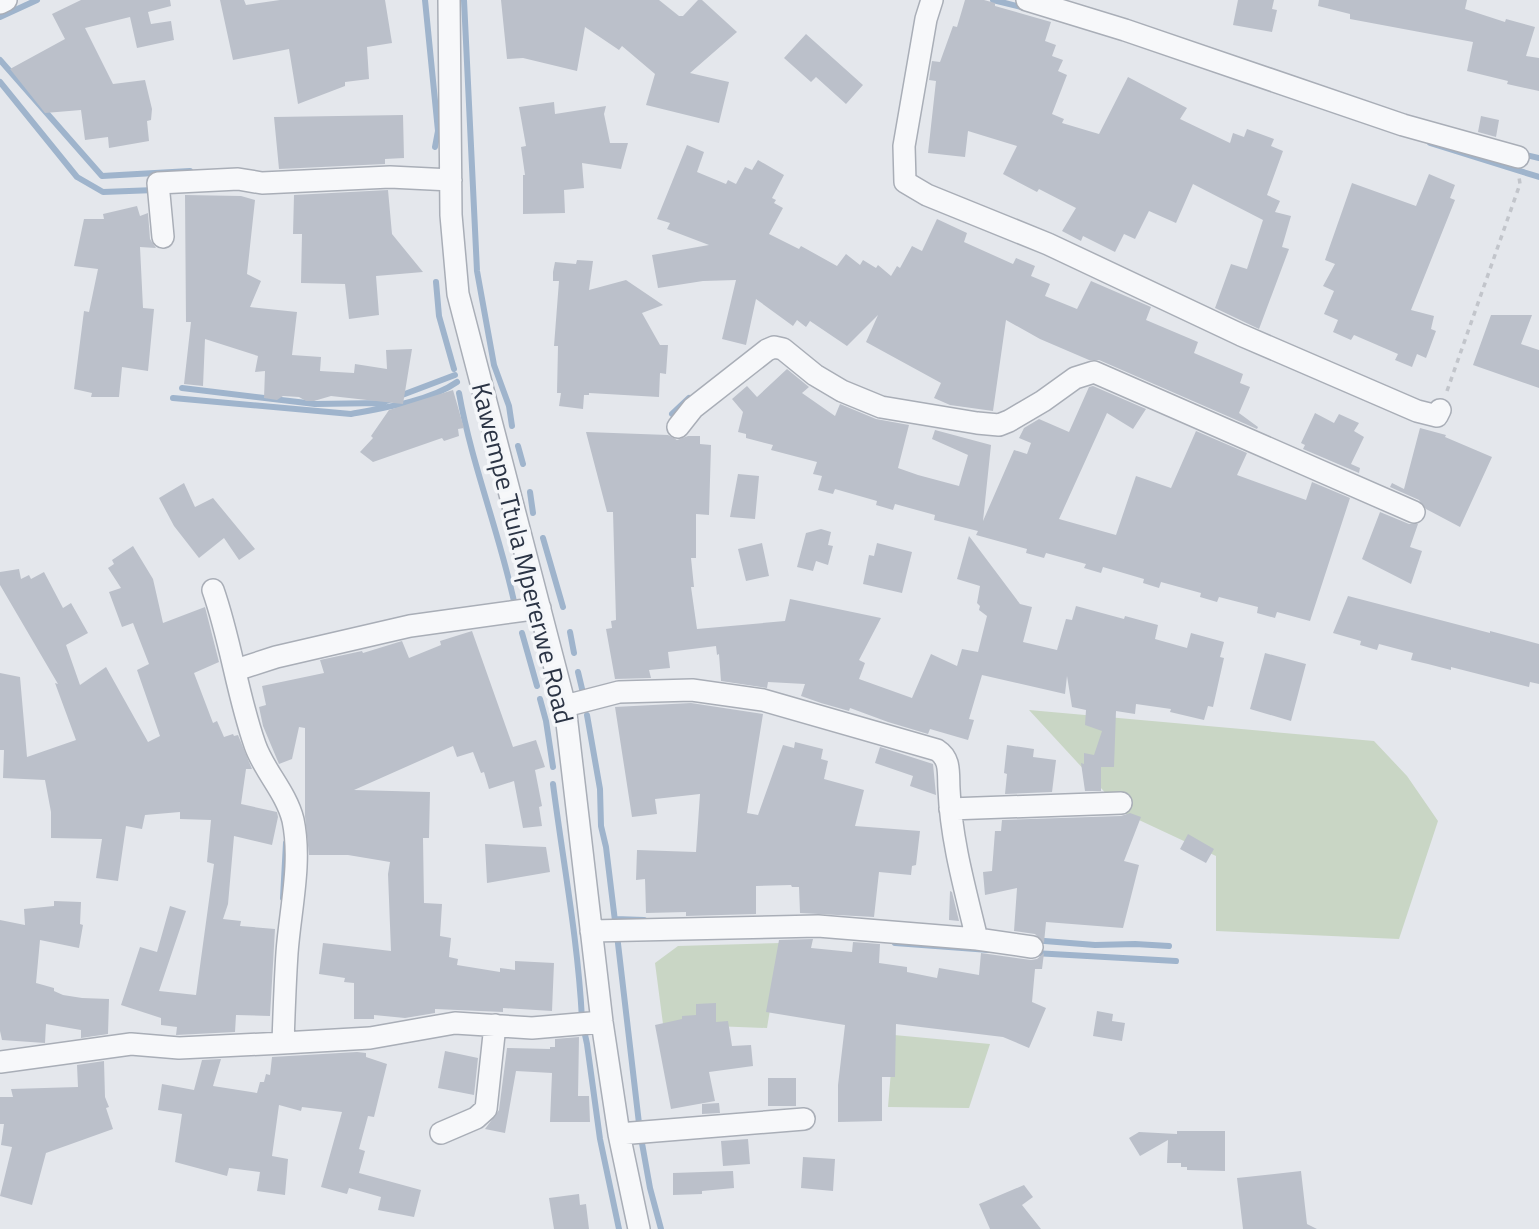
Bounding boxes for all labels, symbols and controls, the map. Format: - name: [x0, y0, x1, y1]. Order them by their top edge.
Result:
- street label: Kawempe Ttula Mpererwe Road: [462, 378, 584, 728]

